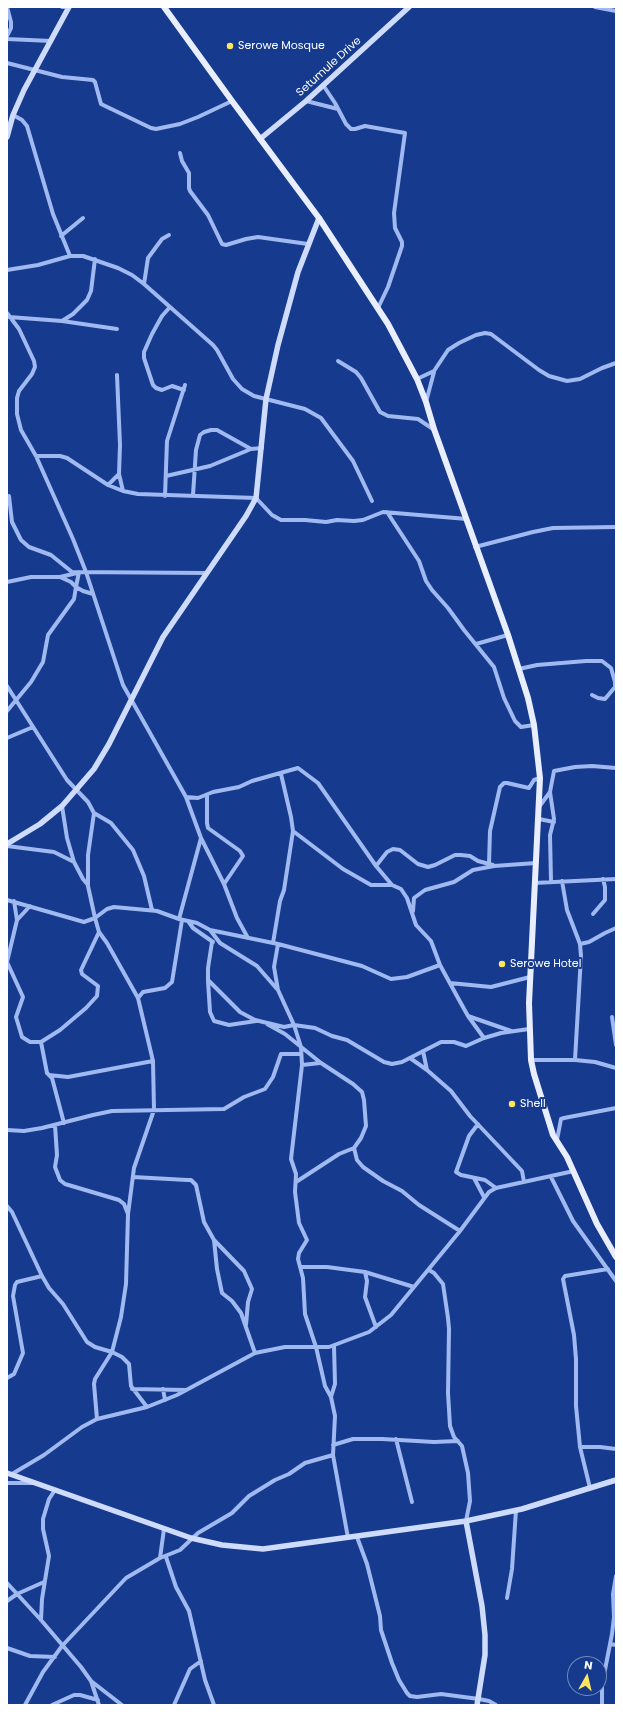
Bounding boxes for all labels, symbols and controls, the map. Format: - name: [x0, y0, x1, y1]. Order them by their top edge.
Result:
- street label: Setumule Drive: [294, 34, 364, 100]
- place label: Serowe Mosque: [238, 39, 325, 53]
- marker: Serowe Mosque: [225, 41, 235, 51]
- place label: Serowe Hotel: [510, 957, 581, 971]
- marker: Serowe Hotel: [497, 959, 507, 969]
- place label: Shell: [520, 1097, 546, 1111]
- marker: Shell: [507, 1099, 517, 1109]
- north arrow: [567, 1656, 607, 1696]
- text: N: [583, 1657, 594, 1674]

